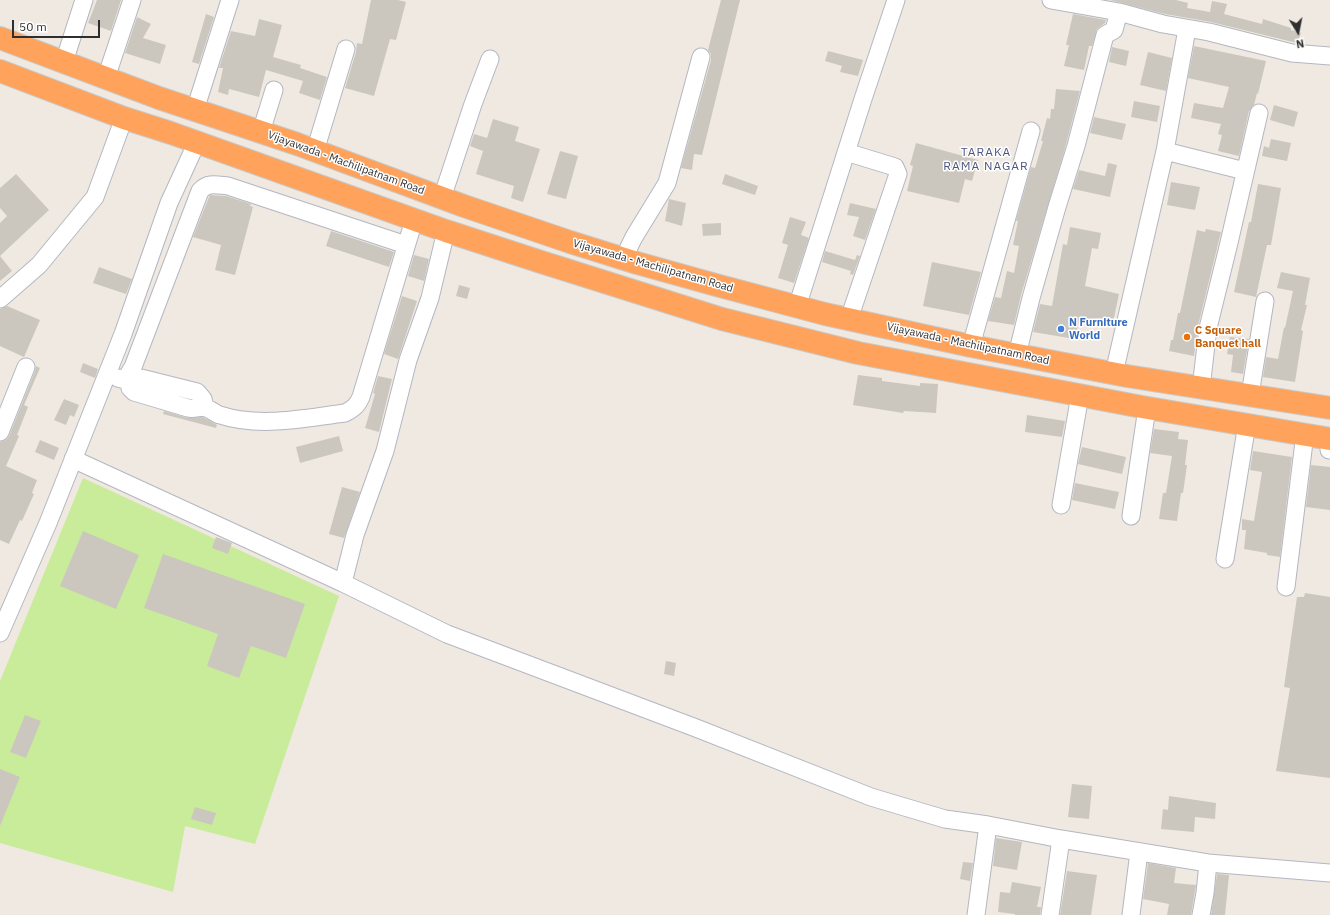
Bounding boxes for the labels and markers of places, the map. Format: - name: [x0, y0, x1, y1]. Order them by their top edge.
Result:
- place label: N Furniture World: [1069, 316, 1128, 342]
- marker: N Furniture World: [1056, 324, 1066, 334]
- place label: C Square Banquet hall: [1195, 324, 1261, 350]
- marker: C Square Banquet hall: [1182, 332, 1192, 342]

